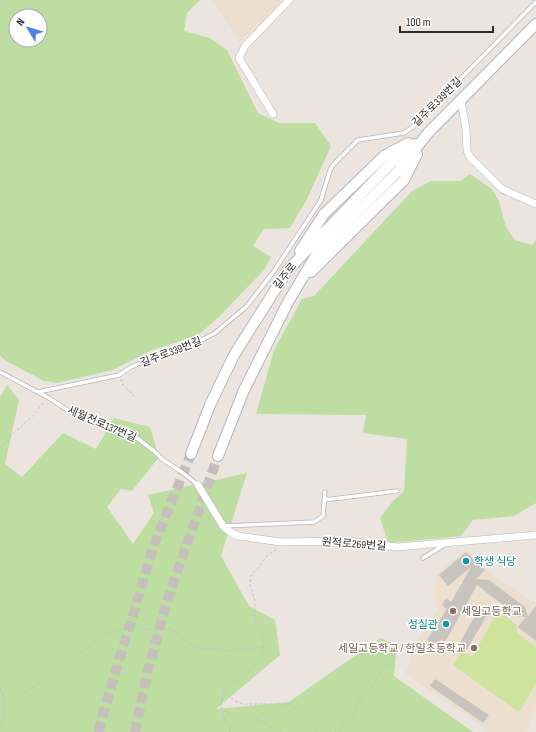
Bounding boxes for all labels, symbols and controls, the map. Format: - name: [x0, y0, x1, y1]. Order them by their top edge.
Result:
- north arrow: [8, 8, 48, 48]
- scale bar: [400, 8, 493, 34]
- text: 100 m: [406, 15, 431, 30]
- text: N: [14, 16, 28, 28]
- street label: 길주로339번길: [410, 75, 464, 129]
- street label: 길주로: [271, 260, 299, 292]
- street label: 길주로339번길: [138, 334, 204, 370]
- street label: 세월천로137번길: [66, 404, 138, 444]
- street label: 원적로269번길: [321, 535, 387, 553]
- place label: 학생 식당: [474, 555, 516, 568]
- marker: 학생 식당: [461, 556, 471, 566]
- place label: 세일고등학교: [461, 605, 522, 618]
- marker: 세일고등학교: [448, 606, 458, 616]
- place label: 성실관: [408, 618, 438, 631]
- marker: 성실관: [441, 619, 451, 629]
- place label: 세일고등학교 / 한일초등학교: [338, 642, 466, 655]
- marker: 세일고등학교 / 한일초등학교: [469, 643, 479, 653]

